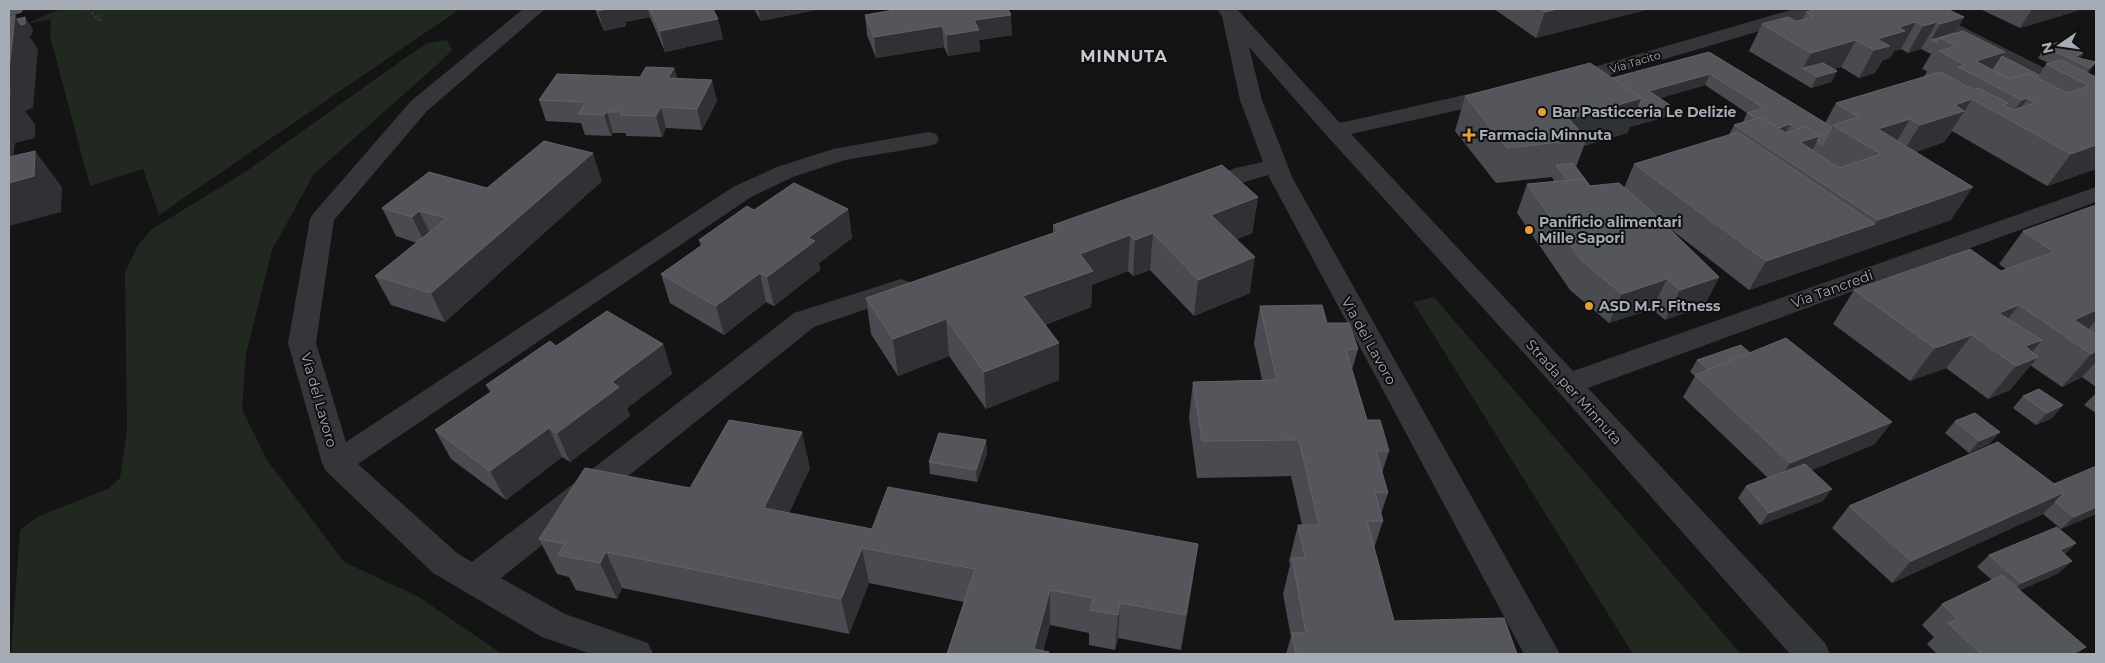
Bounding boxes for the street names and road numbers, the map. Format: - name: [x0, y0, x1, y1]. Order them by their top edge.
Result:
- street label: Via Tacito: [1608, 48, 1662, 76]
- street label: Via Tancredi: [1789, 266, 1875, 312]
- street label: Via del Lavoro: [1338, 294, 1401, 388]
- street label: Strada per Minnuta: [1522, 336, 1626, 448]
- street label: Via del Lavoro: [297, 351, 341, 449]

